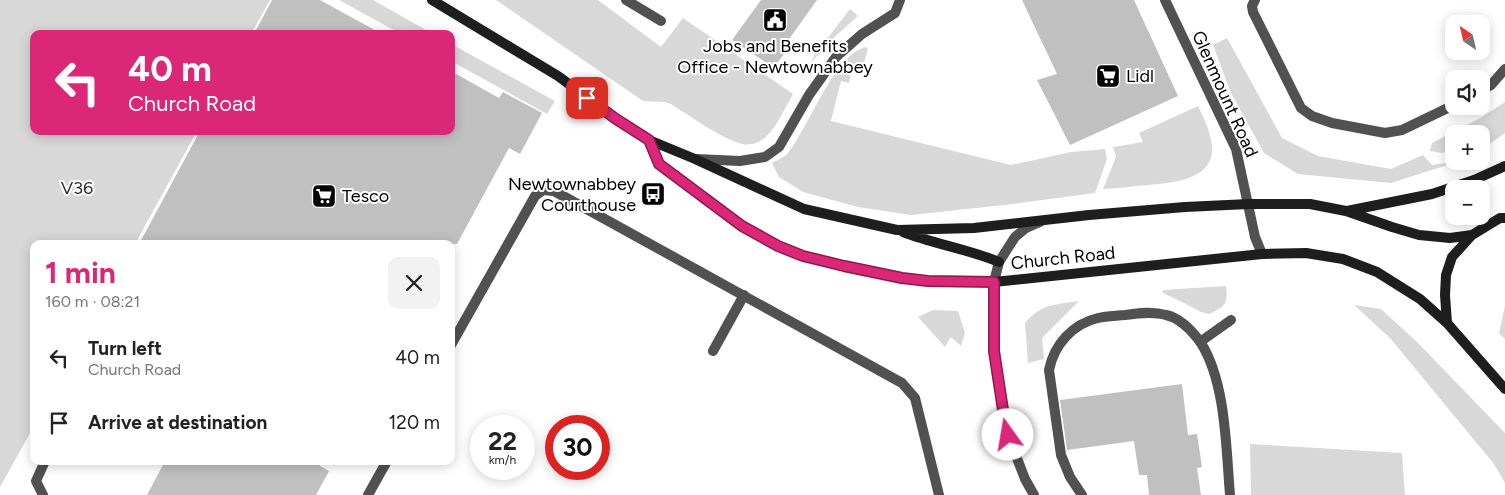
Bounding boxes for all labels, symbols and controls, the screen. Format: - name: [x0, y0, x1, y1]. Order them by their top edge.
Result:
- public building icon: Jobs and Benefits Office - Newtownabbey: [762, 7, 788, 33]
- north arrow: [1445, 15, 1490, 60]
- map controls: [1445, 15, 1490, 225]
- street label: Glenmount Road: [1187, 27, 1263, 161]
- place label: Jobs and Benefits Office - Newtownabbey: [677, 35, 873, 78]
- text: 40 m: [128, 48, 212, 90]
- icon: left: [45, 50, 110, 115]
- supermarket icon: Lidl: [1095, 63, 1121, 89]
- place label: Lidl: [1126, 65, 1154, 87]
- button: sound: [1445, 70, 1490, 115]
- pin: [566, 77, 608, 119]
- icon: arrive: [573, 84, 601, 112]
- text: Church Road: [128, 90, 256, 117]
- button: +: [1445, 125, 1490, 170]
- place label: Newtownabbey Courthouse: [508, 173, 637, 216]
- park label: V36: [61, 177, 93, 199]
- button: −: [1445, 180, 1490, 225]
- bus stop icon: Newtownabbey Courthouse: [640, 181, 666, 207]
- supermarket icon: Tesco: [311, 183, 337, 209]
- place label: Tesco: [342, 185, 389, 207]
- street label: Church Road: [1010, 242, 1116, 274]
- text: 1 min: [45, 254, 116, 291]
- button: close: [388, 257, 440, 309]
- text: 160 m · 08:21: [45, 292, 140, 311]
- text: Turn left: [88, 337, 162, 360]
- icon: left: [45, 344, 73, 372]
- text: 40 m: [395, 346, 440, 369]
- text: Church Road: [88, 360, 181, 379]
- position arrow: [981, 408, 1033, 460]
- icon: arrive: [45, 409, 73, 437]
- text: Arrive at destination: [88, 411, 267, 434]
- text: 120 m: [388, 411, 440, 434]
- speed limit sign: 30: [545, 415, 610, 480]
- text: 22: [488, 426, 517, 456]
- text: km/h: [489, 453, 516, 467]

